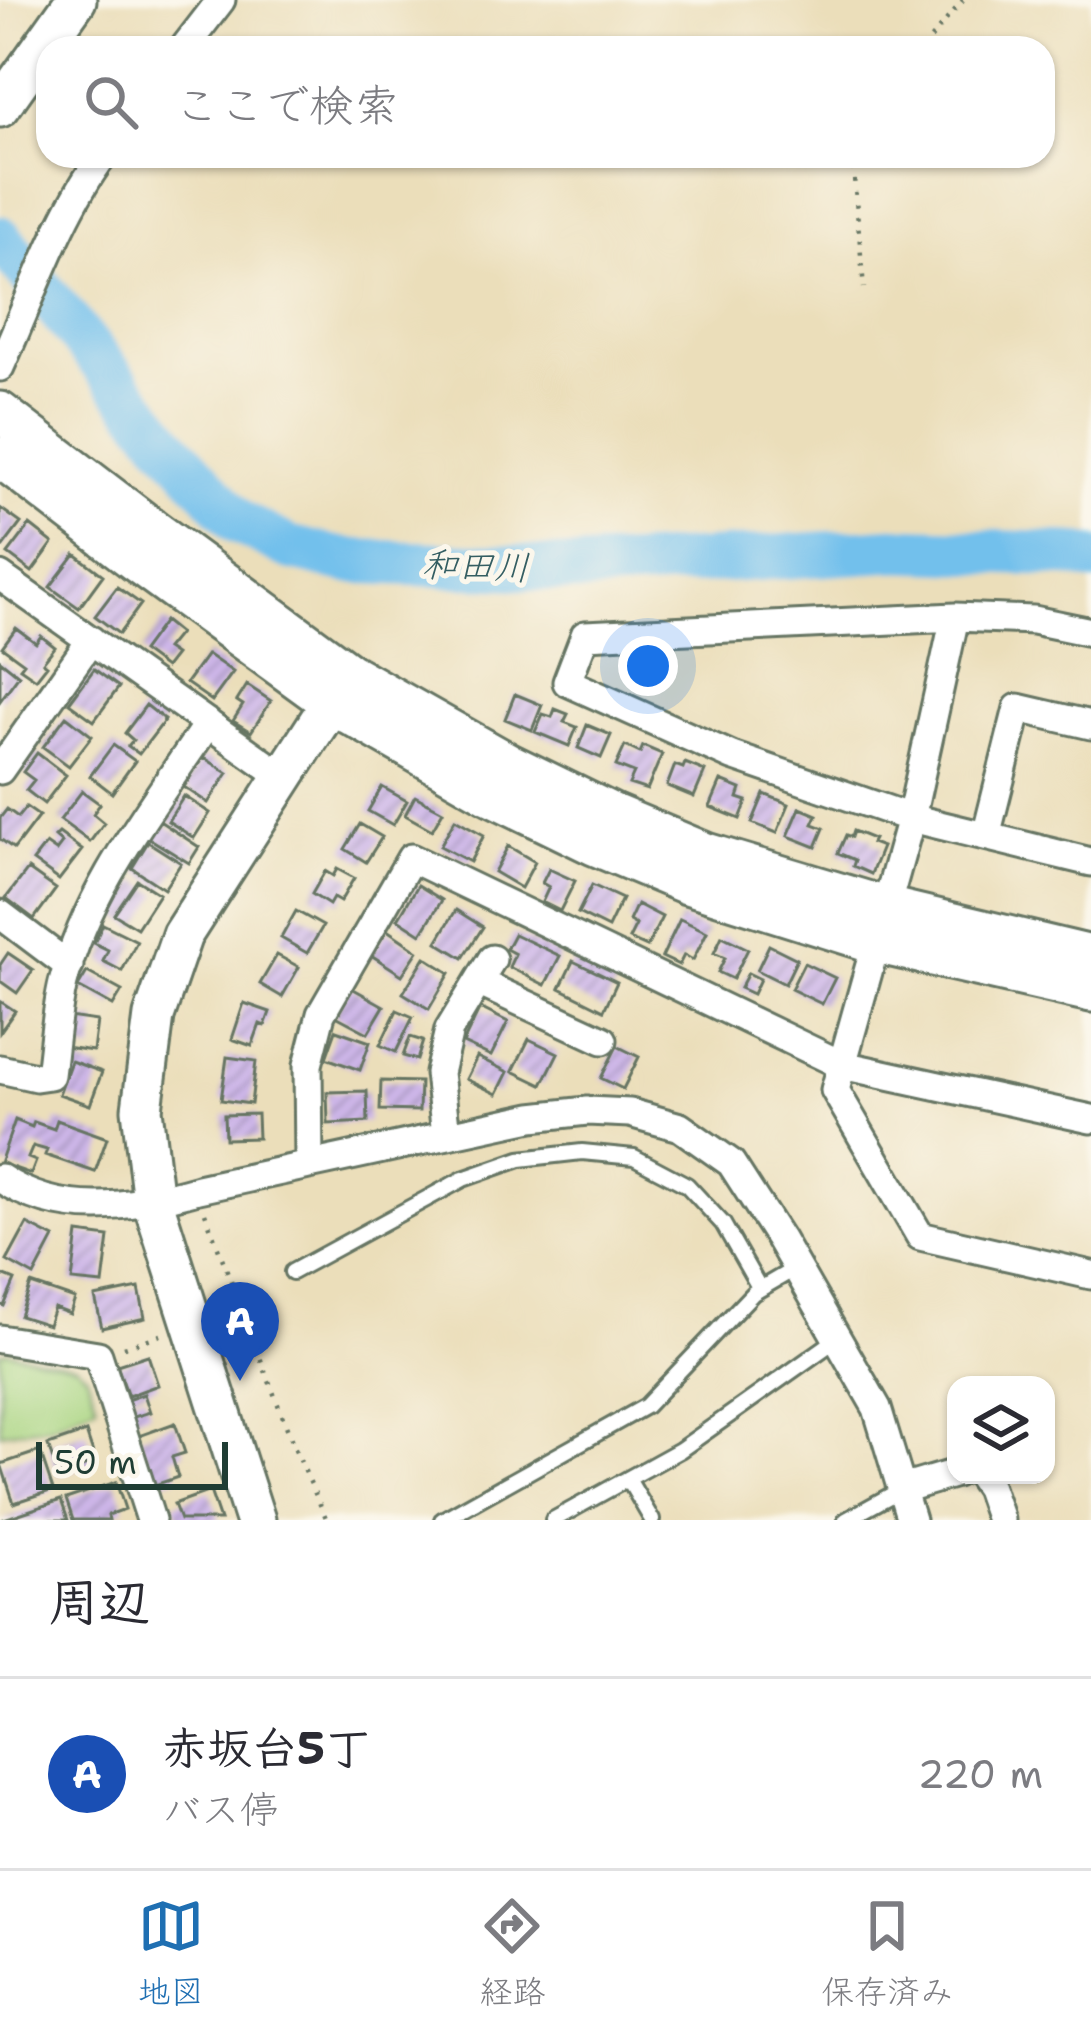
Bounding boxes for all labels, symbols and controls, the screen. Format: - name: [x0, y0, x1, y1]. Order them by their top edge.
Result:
- search box: [36, 36, 1055, 168]
- icon: search: [78, 69, 144, 135]
- text: ここで検索: [174, 75, 399, 135]
- water label: 和田川: [421, 540, 531, 592]
- your location: [618, 636, 678, 696]
- pin: A: [201, 1282, 279, 1381]
- map controls: [947, 1376, 1055, 1484]
- button: layers: [947, 1376, 1055, 1484]
- scale bar: [36, 1436, 228, 1489]
- text: 50 m: [54, 1440, 137, 1485]
- text: 周辺: [48, 1568, 150, 1636]
- text: 赤坂台5丁: [162, 1718, 370, 1778]
- text: A: [72, 1748, 102, 1800]
- text: 220 m: [917, 1748, 1043, 1800]
- text: バス停: [162, 1783, 279, 1835]
- tab: 地図: [138, 1893, 204, 2014]
- tab: 経路: [479, 1893, 545, 2014]
- tab: 保存済み: [821, 1893, 953, 2014]

